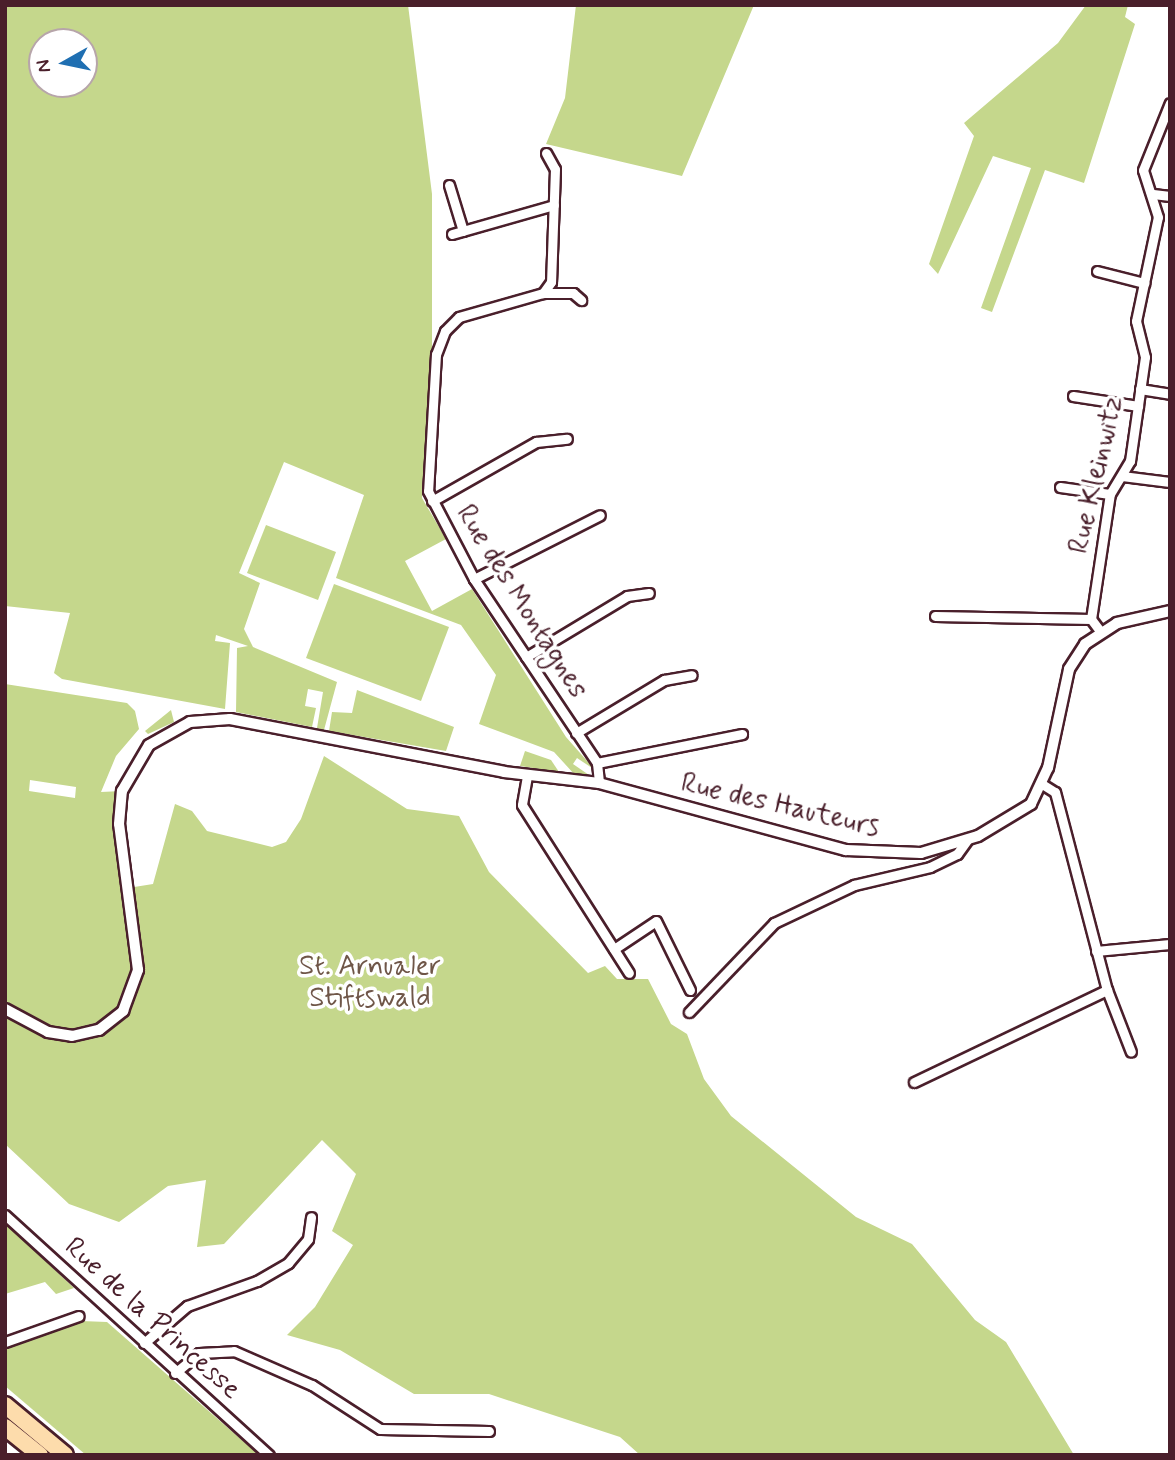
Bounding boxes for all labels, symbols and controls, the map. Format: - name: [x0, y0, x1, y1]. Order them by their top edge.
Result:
- north arrow: [28, 28, 98, 98]
- text: N: [30, 58, 57, 74]
- street label: Rue Kleinwitz: [1063, 393, 1131, 557]
- street label: Rue des Montagnes: [447, 497, 595, 707]
- street label: Rue des Hauteurs: [679, 767, 881, 845]
- park label: St. Arnualer Stiftswald: [299, 950, 441, 1016]
- street label: Rue de la Princesse: [56, 1230, 248, 1408]

